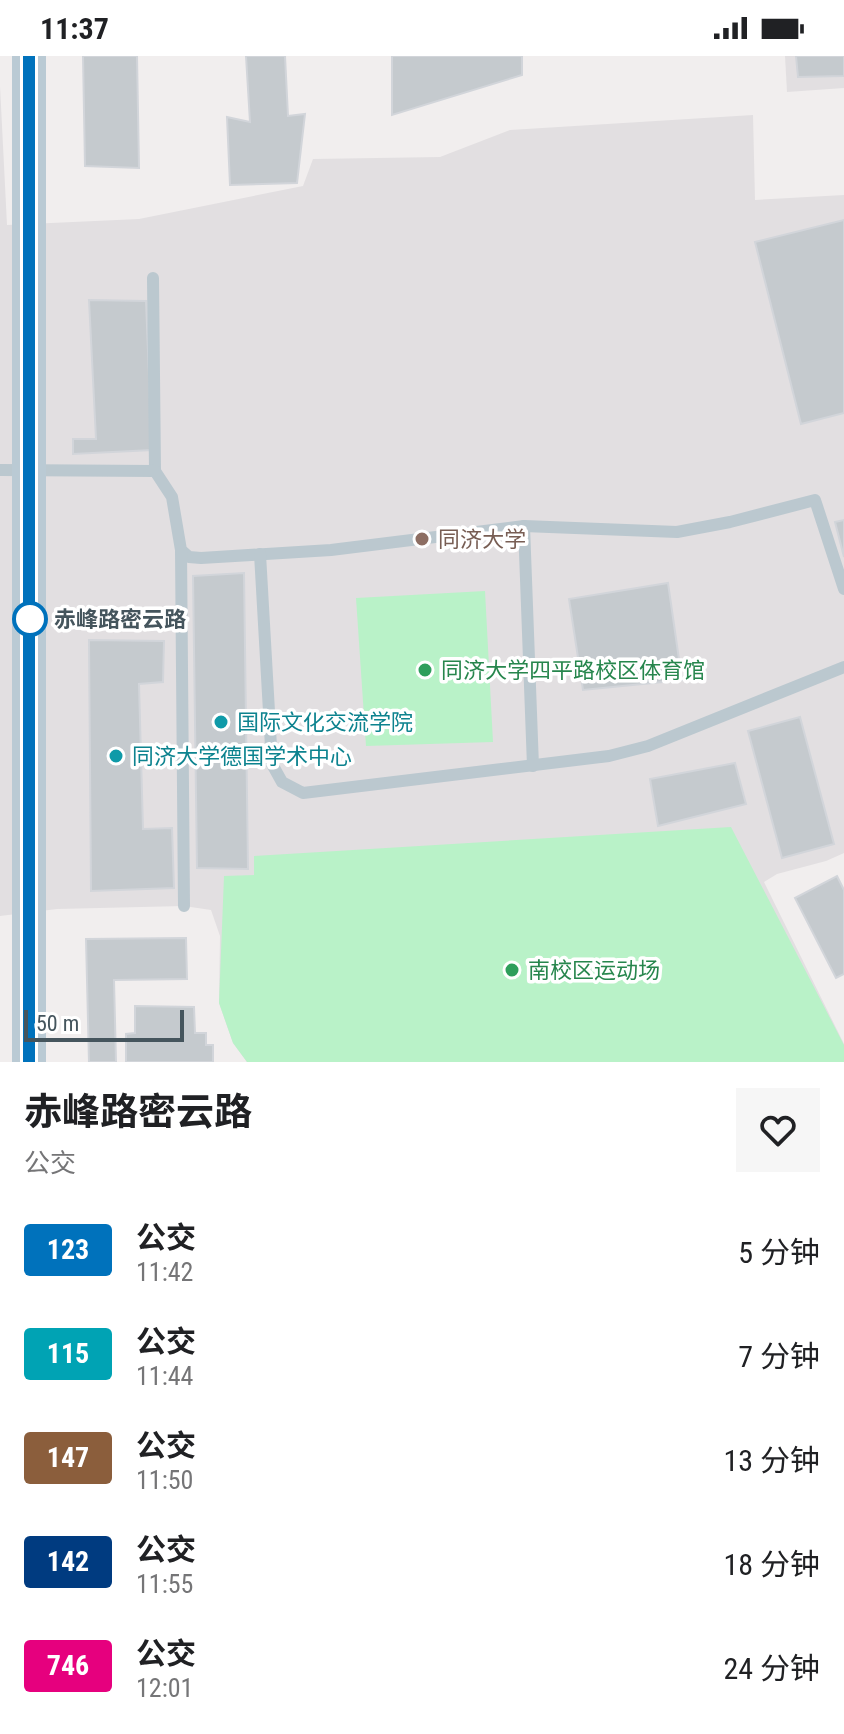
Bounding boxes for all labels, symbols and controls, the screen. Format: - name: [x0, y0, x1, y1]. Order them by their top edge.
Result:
- text: 11:37: [40, 11, 109, 46]
- place label: 同济大学: [438, 527, 526, 552]
- marker: 同济大学: [413, 530, 431, 548]
- marker: 赤峰路密云路: [13, 602, 47, 636]
- place label: 赤峰路密云路: [54, 607, 186, 632]
- place label: 同济大学四平路校区体育馆: [441, 658, 705, 683]
- marker: 同济大学四平路校区体育馆: [416, 661, 434, 679]
- place label: 国际文化交流学院: [237, 710, 413, 735]
- marker: 国际文化交流学院: [212, 713, 230, 731]
- place label: 同济大学德国学术中心: [132, 744, 352, 769]
- marker: 同济大学德国学术中心: [107, 747, 125, 765]
- place label: 南校区运动场: [528, 958, 660, 983]
- marker: 南校区运动场: [503, 961, 521, 979]
- scale bar: [24, 1006, 184, 1042]
- text: 50 m: [36, 1011, 79, 1036]
- button: heart: [736, 1088, 820, 1172]
- text: 赤峰路密云路: [24, 1090, 252, 1134]
- text: 公交: [24, 1148, 76, 1178]
- text: 公交: [136, 1220, 196, 1255]
- text: 123: [47, 1233, 89, 1266]
- text: 5 分钟: [738, 1235, 820, 1270]
- text: 11:42: [136, 1257, 193, 1287]
- text: 公交: [136, 1324, 196, 1359]
- text: 115: [47, 1337, 89, 1370]
- text: 7 分钟: [738, 1339, 820, 1374]
- text: 11:44: [136, 1361, 193, 1391]
- text: 公交: [136, 1428, 196, 1463]
- text: 147: [47, 1441, 89, 1474]
- text: 13 分钟: [723, 1443, 820, 1478]
- text: 11:50: [136, 1465, 193, 1495]
- text: 公交: [136, 1532, 196, 1567]
- text: 142: [47, 1545, 89, 1578]
- text: 18 分钟: [723, 1547, 820, 1582]
- text: 11:55: [136, 1569, 193, 1599]
- text: 公交: [136, 1636, 196, 1671]
- text: 746: [47, 1649, 89, 1682]
- text: 24 分钟: [723, 1651, 820, 1686]
- text: 12:01: [136, 1673, 193, 1703]

